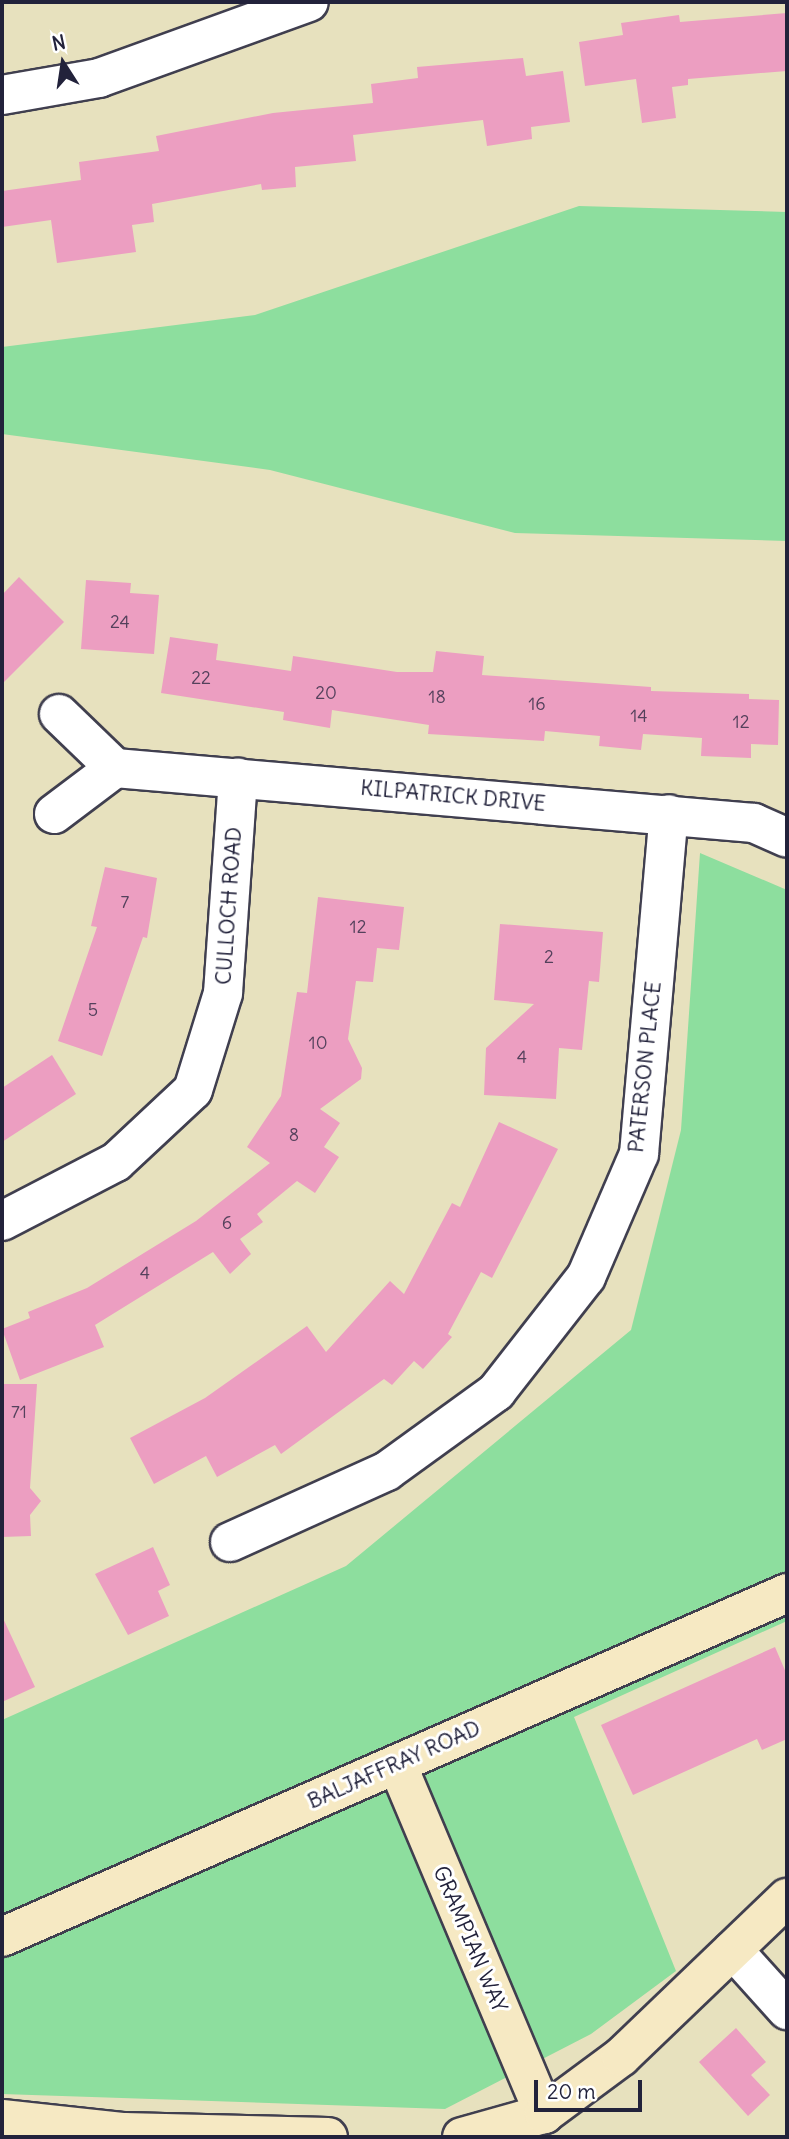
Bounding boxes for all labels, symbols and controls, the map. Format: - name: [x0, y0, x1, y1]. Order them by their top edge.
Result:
- north arrow: [28, 28, 98, 98]
- text: N: [50, 29, 68, 56]
- house number: 24: [110, 611, 130, 633]
- house number: 22: [191, 667, 211, 689]
- house number: 20: [315, 682, 337, 704]
- house number: 18: [428, 686, 446, 708]
- house number: 16: [528, 693, 546, 715]
- house number: 14: [630, 705, 648, 727]
- house number: 12: [732, 711, 750, 733]
- street label: KILPATRICK DRIVE: [359, 775, 547, 817]
- street label: CULLOCH ROAD: [211, 826, 247, 986]
- house number: 7: [121, 891, 129, 913]
- house number: 12: [349, 916, 367, 938]
- house number: 2: [544, 946, 554, 968]
- street label: PATERSON PLACE: [623, 980, 667, 1154]
- house number: 5: [88, 999, 98, 1021]
- house number: 10: [309, 1032, 327, 1054]
- house number: 4: [517, 1046, 527, 1068]
- house number: 8: [289, 1124, 299, 1146]
- house number: 6: [222, 1212, 232, 1234]
- house number: 4: [140, 1262, 150, 1284]
- house number: 71: [11, 1401, 27, 1423]
- street label: BALJAFFRAY ROAD: [304, 1716, 484, 1814]
- street label: GRAMPIAN WAY: [428, 1862, 512, 2016]
- scale bar: [537, 2066, 646, 2110]
- text: 20 m: [547, 2078, 596, 2105]

